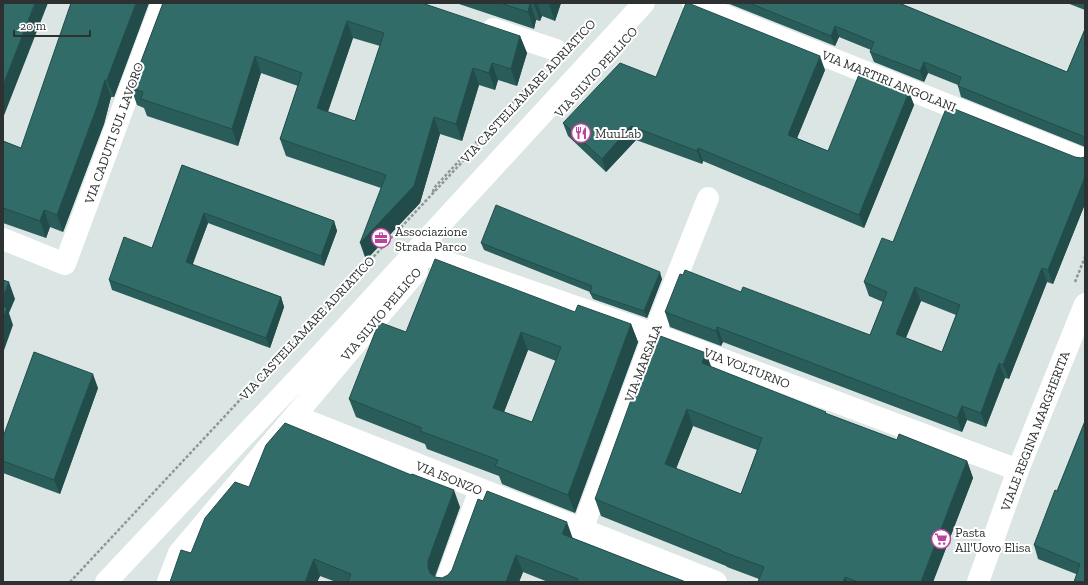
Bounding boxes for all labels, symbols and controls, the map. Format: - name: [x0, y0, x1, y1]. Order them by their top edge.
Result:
- scale bar: [14, 12, 90, 38]
- street label: VIA CASTELLAMARE ADRIATICO: [457, 16, 599, 167]
- text: 20 m: [20, 19, 47, 33]
- street label: VIA SILVIO PELLICO: [551, 24, 641, 121]
- street label: VIA MARTIRI ANGOLANI: [819, 47, 958, 115]
- street label: VIA CADUTI SUL LAVORO: [81, 60, 147, 207]
- restaurant icon: MuuLab: [570, 122, 592, 144]
- place label: MuuLab: [595, 126, 641, 141]
- place label: Associazione Strada Parco: [395, 224, 467, 254]
- office icon: Associazione Strada Parco: [370, 227, 392, 249]
- street label: VIA CASTELLAMARE ADRIATICO: [236, 253, 378, 404]
- street label: VIA SILVIO PELLICO: [337, 264, 424, 364]
- street label: VIA MARSALA: [621, 321, 665, 405]
- street label: VIA VOLTURNO: [701, 344, 792, 391]
- street label: VIALE REGINA MARGHERITA: [997, 348, 1073, 514]
- street label: VIA ISONZO: [413, 457, 484, 498]
- place label: Pasta All'Uovo Elisa: [955, 525, 1032, 555]
- supermarket icon: Pasta All'Uovo Elisa: [930, 528, 952, 550]

